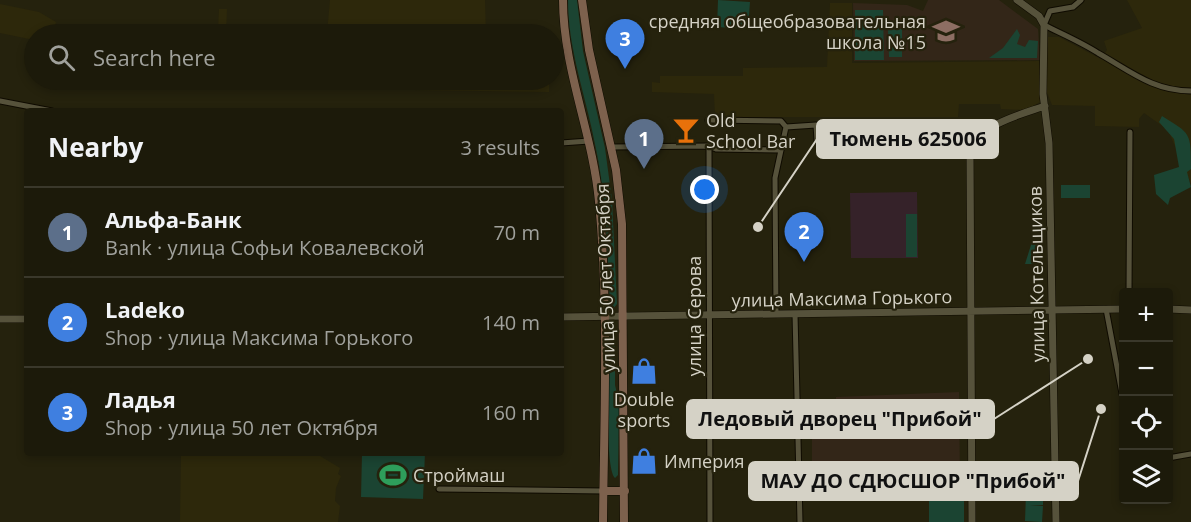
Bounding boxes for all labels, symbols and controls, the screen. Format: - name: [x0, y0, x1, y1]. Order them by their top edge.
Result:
- place label: средняя общеобразовательная школа №15: [649, 9, 926, 54]
- school or university icon: средняя общеобразовательная школа №15: [931, 16, 961, 46]
- pin: 3: [606, 20, 644, 69]
- search box: [24, 24, 564, 90]
- icon: search: [45, 41, 78, 74]
- text: Search here: [93, 42, 216, 72]
- place label: Old School Bar: [706, 108, 796, 153]
- bar icon: Old School Bar: [671, 115, 701, 145]
- pin: 1: [624, 120, 664, 169]
- callout: Тюмень 625006: [817, 120, 998, 158]
- text: Тюмень 625006: [829, 125, 987, 152]
- text: Nearby: [48, 129, 143, 165]
- text: 3 results: [460, 134, 540, 161]
- your location: [690, 175, 719, 204]
- street label: улица 50 лет Октября: [590, 183, 620, 373]
- street label: улица Котельщиков: [1022, 186, 1050, 362]
- text: Альфа-Банк: [105, 204, 242, 234]
- pin: 2: [784, 212, 824, 262]
- text: 1: [62, 219, 73, 246]
- text: 70 m: [493, 219, 540, 246]
- text: Bank · улица Софьи Ковалевской: [105, 234, 425, 261]
- street label: улица Серова: [682, 256, 706, 376]
- street label: улица Максима Горького: [731, 284, 953, 312]
- map controls: [1119, 288, 1173, 504]
- button: +: [1119, 288, 1173, 342]
- text: Ladeko: [105, 294, 185, 324]
- text: 2: [62, 309, 73, 336]
- text: 140 m: [482, 309, 540, 336]
- text: Shop · улица Максима Горького: [105, 324, 413, 351]
- button: −: [1119, 342, 1173, 396]
- shop icon: Double sports: [629, 356, 659, 386]
- text: Ладья: [105, 384, 176, 414]
- place label: Double sports: [614, 387, 674, 432]
- button: locate: [1119, 396, 1173, 450]
- text: 3: [62, 399, 73, 426]
- text: 160 m: [482, 399, 540, 426]
- callout: Ледовый дворец "Прибой": [687, 400, 994, 438]
- text: Ледовый дворец "Прибой": [698, 405, 982, 432]
- text: Shop · улица 50 лет Октября: [105, 414, 378, 441]
- shop icon: Империя: [629, 446, 659, 476]
- place label: Империя: [664, 449, 745, 473]
- button: layers: [1119, 450, 1173, 504]
- sports icon: Строймаш: [378, 460, 408, 490]
- callout: МАУ ДО СДЮСШОР "Прибой": [749, 462, 1078, 500]
- place label: Строймаш: [413, 463, 505, 487]
- text: МАУ ДО СДЮСШОР "Прибой": [761, 467, 1066, 494]

